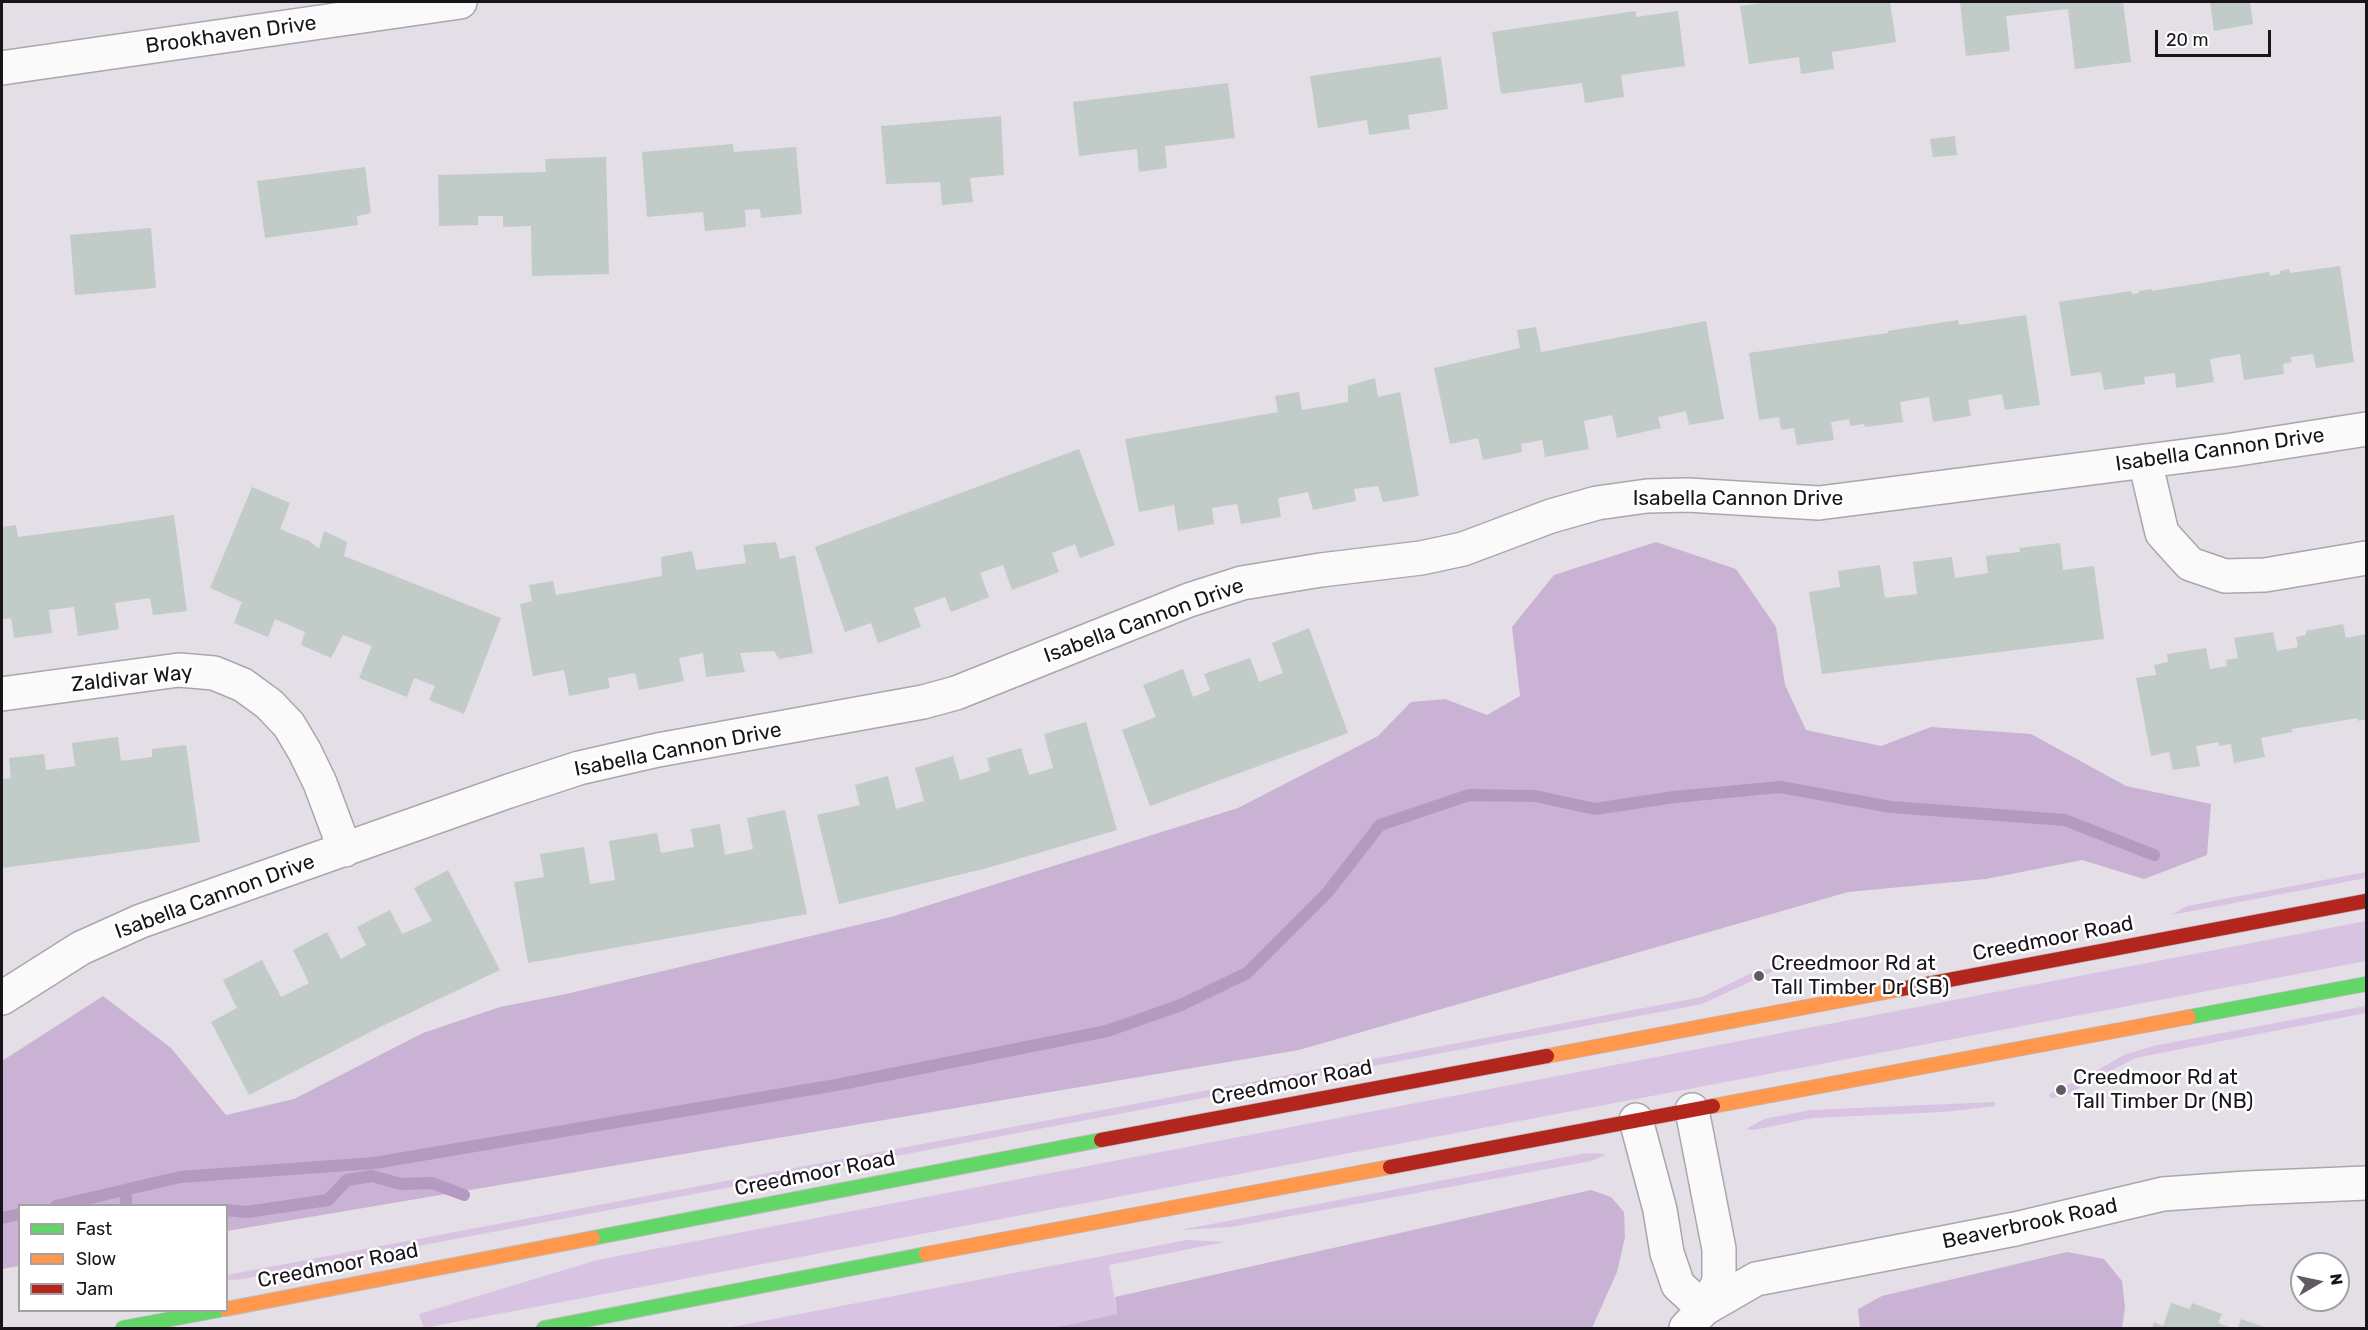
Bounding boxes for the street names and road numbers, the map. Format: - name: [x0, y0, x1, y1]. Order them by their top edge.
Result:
- street label: Brookhaven Drive: [144, 11, 318, 59]
- street label: Isabella Cannon Drive: [2114, 423, 2326, 477]
- street label: Isabella Cannon Drive: [1633, 486, 1843, 512]
- street label: Isabella Cannon Drive: [1041, 573, 1247, 669]
- street label: Zaldivar Way: [70, 660, 194, 698]
- street label: Isabella Cannon Drive: [572, 718, 784, 782]
- street label: Isabella Cannon Drive: [112, 849, 318, 945]
- street label: Creedmoor Road: [1970, 911, 2136, 967]
- street label: Creedmoor Road: [1209, 1055, 1375, 1111]
- street label: Creedmoor Road: [732, 1146, 898, 1202]
- street label: Beaverbrook Road: [1940, 1193, 2120, 1255]
- street label: Creedmoor Road: [255, 1238, 421, 1294]

